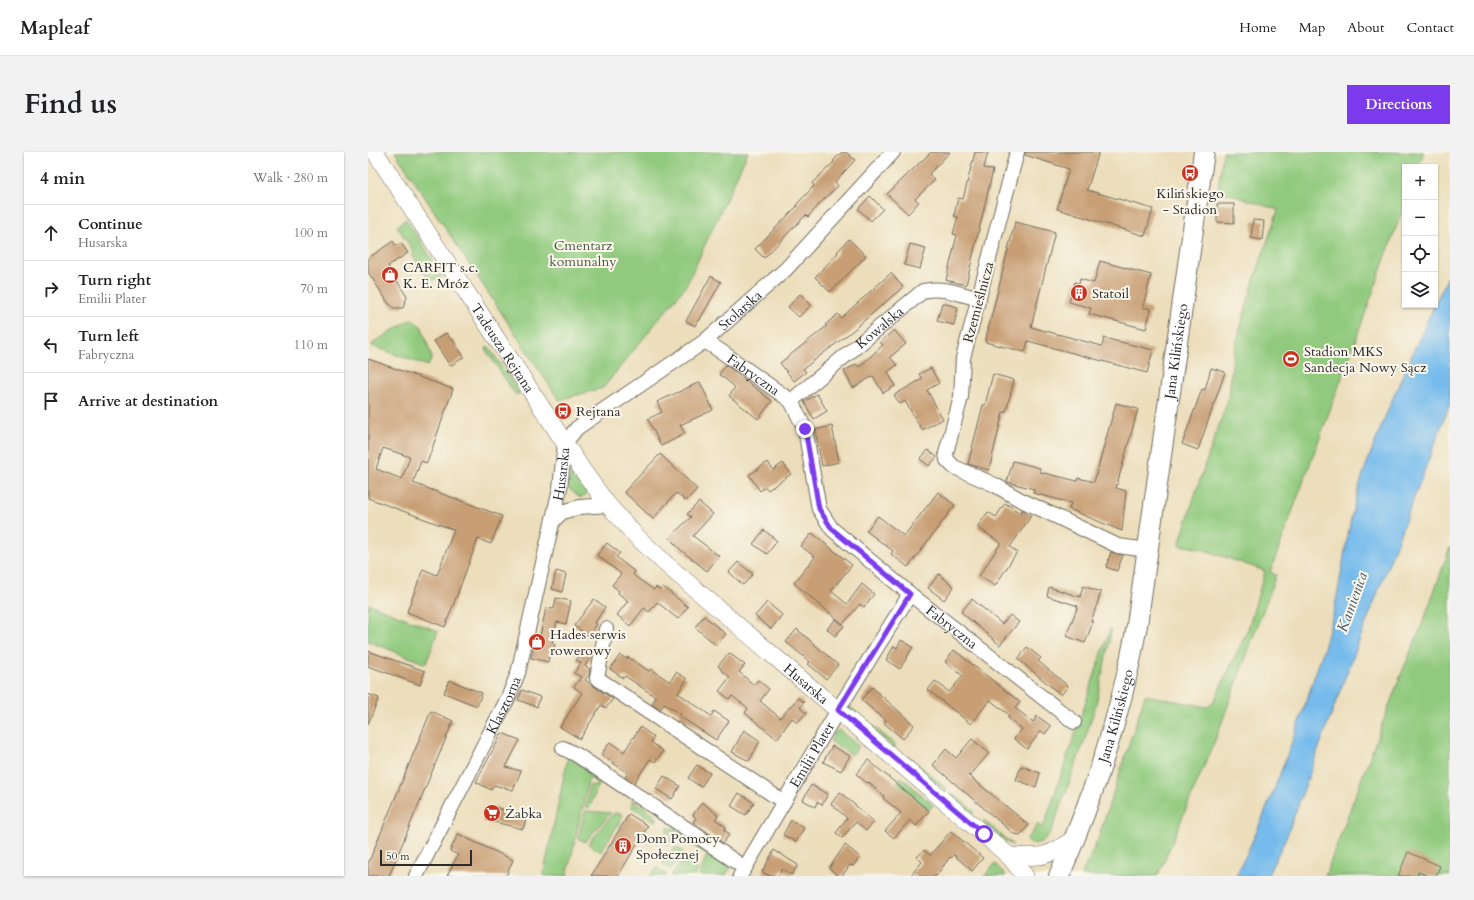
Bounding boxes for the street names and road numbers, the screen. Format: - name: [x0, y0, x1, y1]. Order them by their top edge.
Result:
- street label: Rzemieślnicza: [959, 259, 998, 345]
- street label: Stolarska: [715, 286, 766, 335]
- street label: Tadeusza Rejtana: [466, 300, 539, 397]
- street label: Kowalska: [852, 302, 908, 353]
- street label: Jana Kilińskiego: [1160, 302, 1193, 402]
- street label: Fabryczna: [723, 350, 784, 400]
- street label: Husarska: [548, 447, 574, 503]
- street label: Fabryczna: [922, 601, 981, 653]
- street label: Husarska: [779, 659, 832, 708]
- street label: Jana Kilińskiego: [1093, 667, 1138, 767]
- street label: Klasztorna: [482, 674, 526, 738]
- street label: Emilii Plater: [785, 718, 839, 791]

